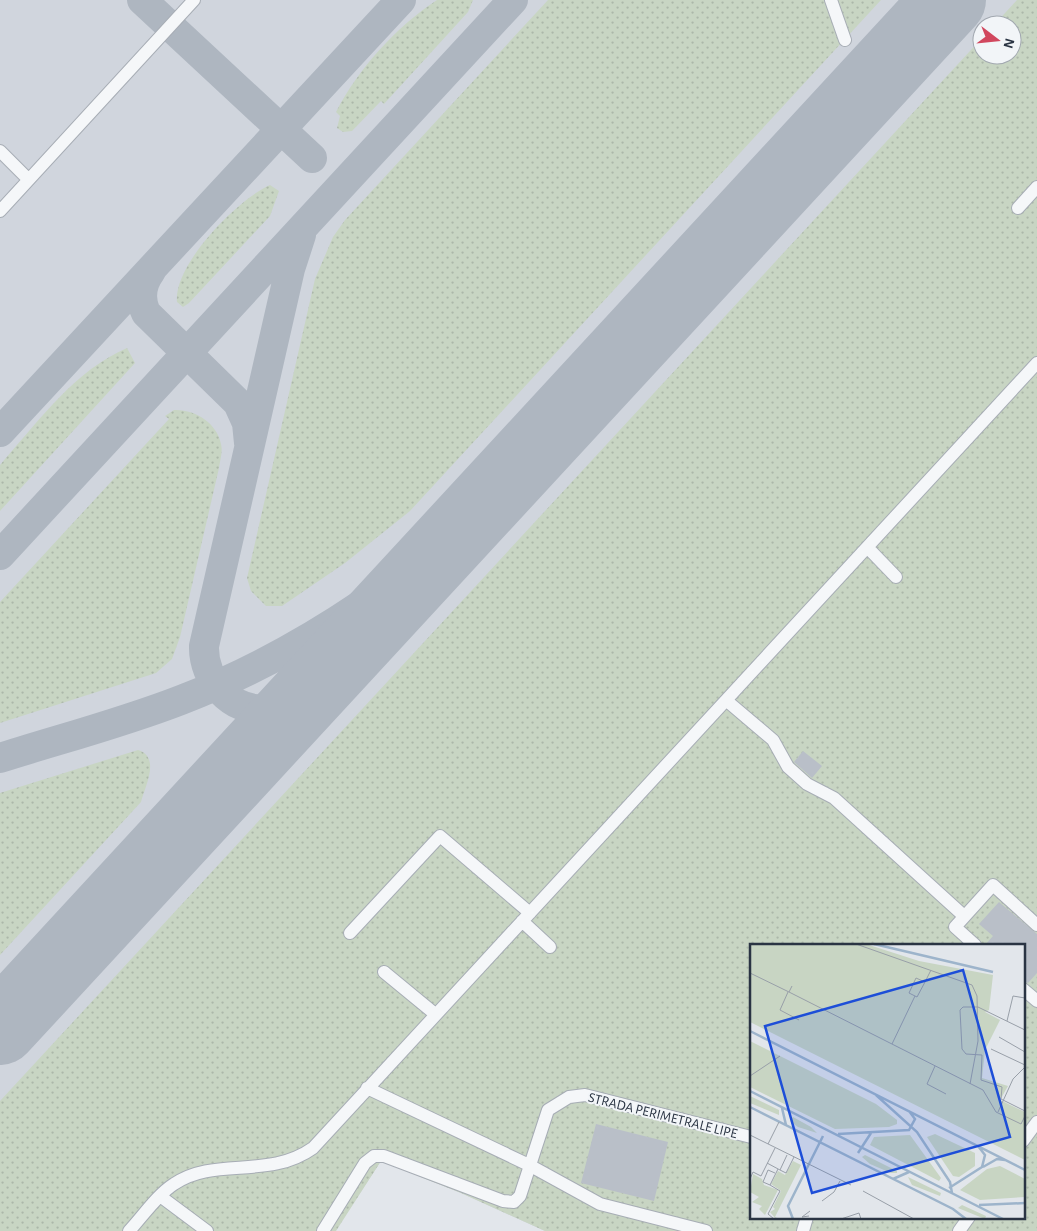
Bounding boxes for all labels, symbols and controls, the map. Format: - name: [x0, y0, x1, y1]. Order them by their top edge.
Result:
- north arrow: [972, 15, 1022, 65]
- text: N: [1000, 37, 1017, 50]
- inset map: [750, 944, 1024, 1218]
- street label: STRADA PERIMETRALE LIPE: [587, 1091, 739, 1141]

